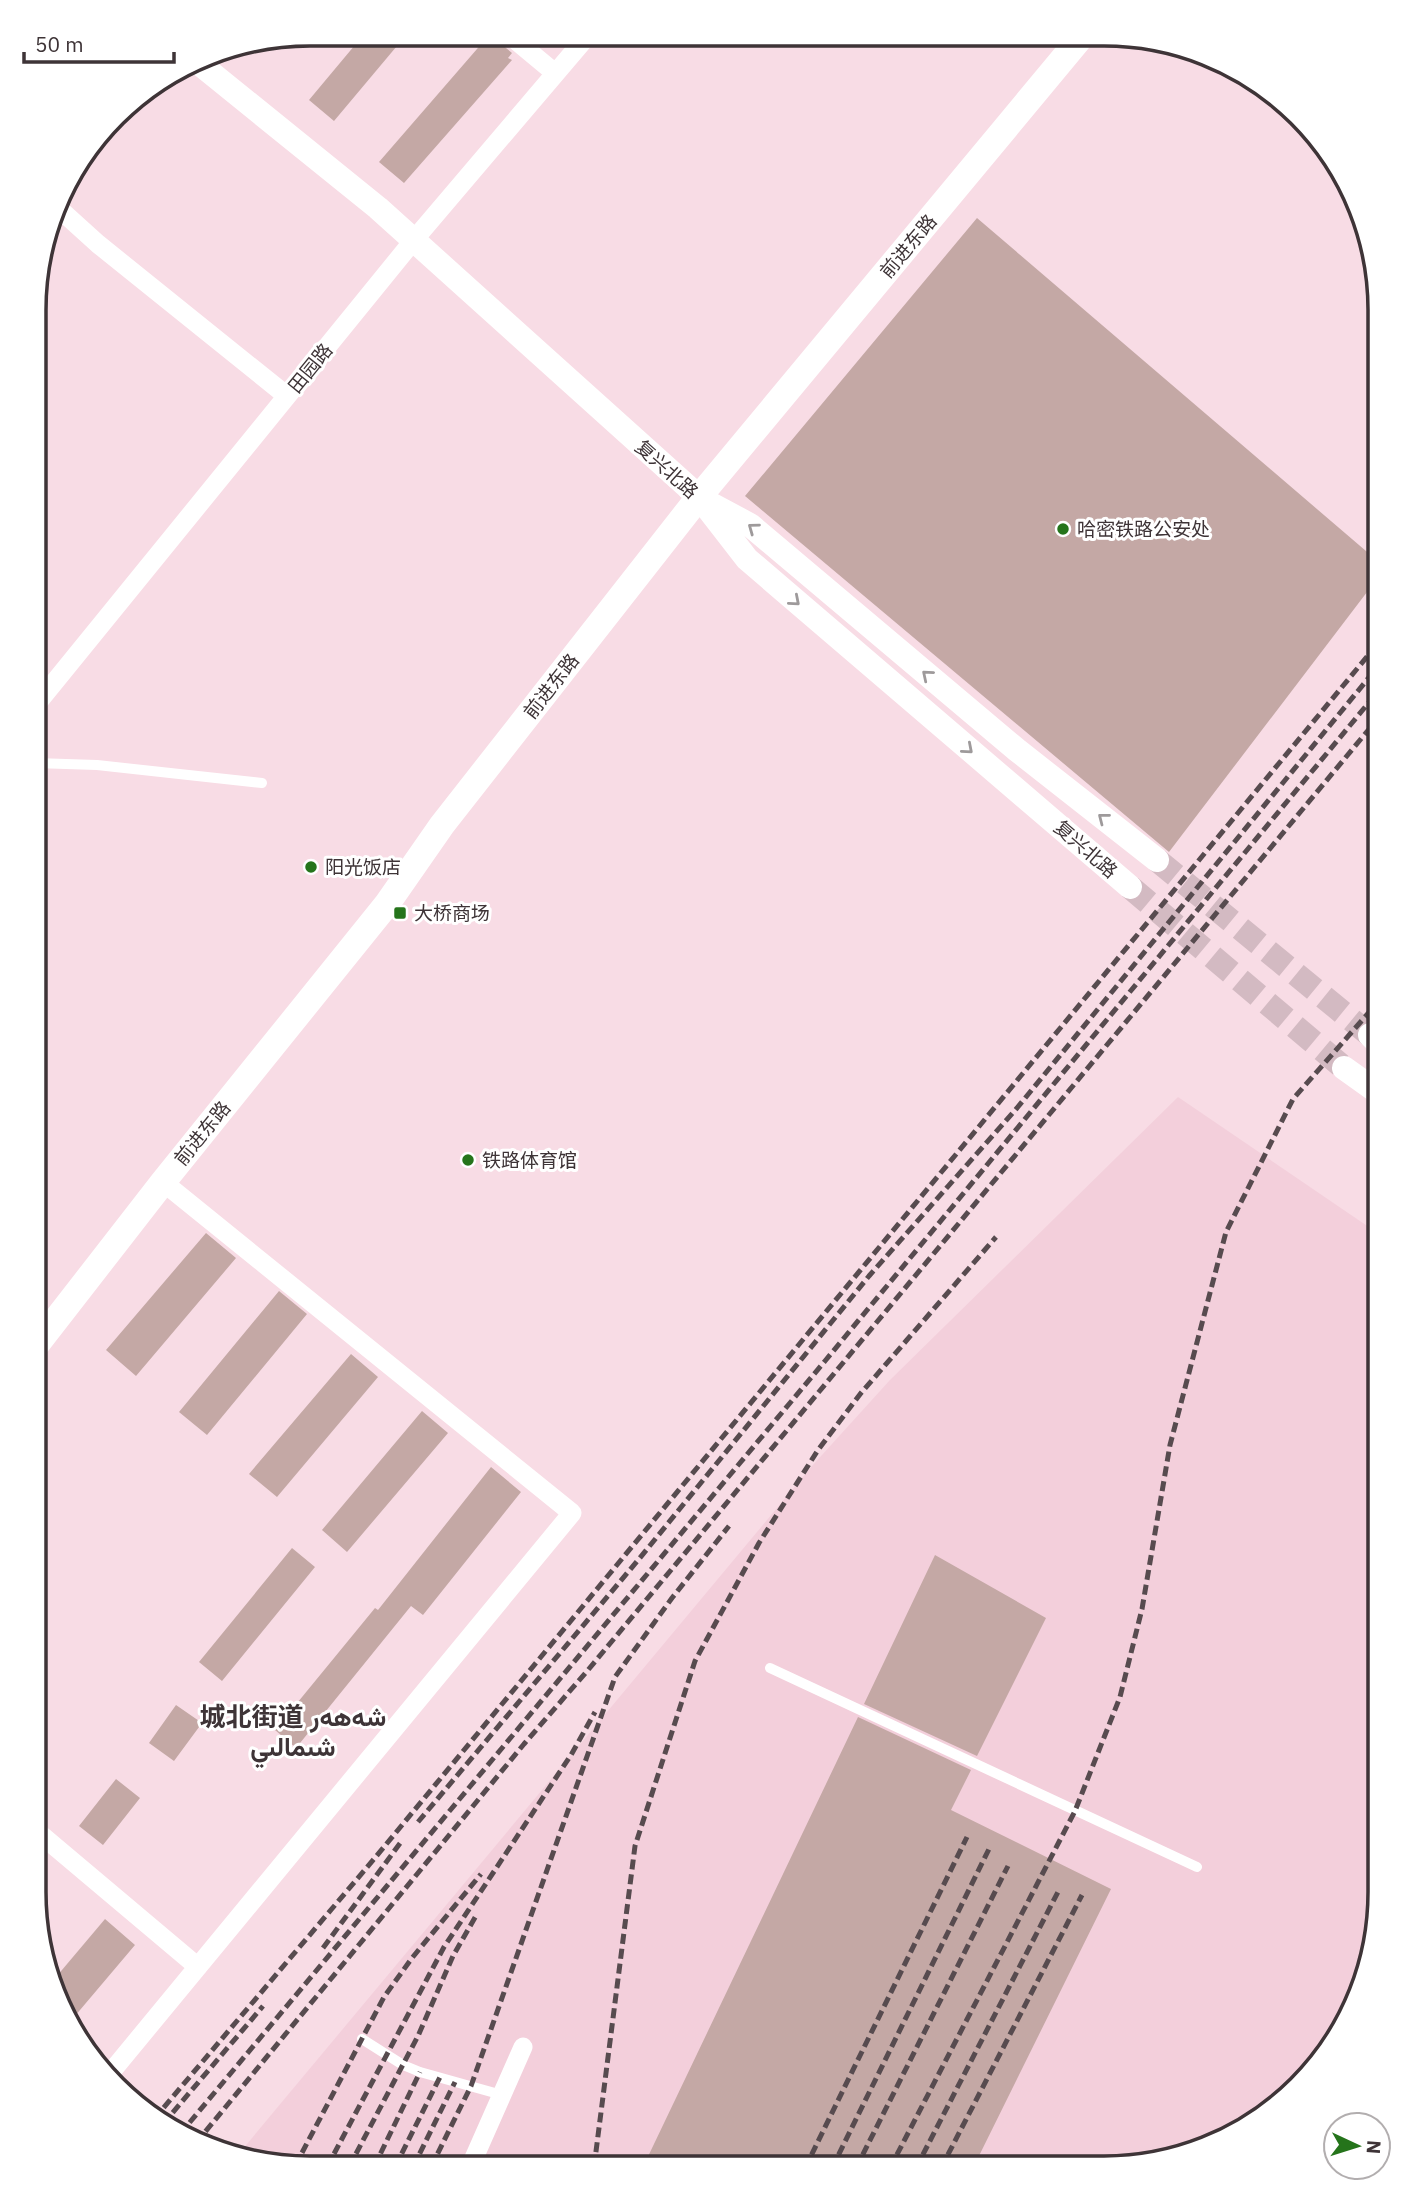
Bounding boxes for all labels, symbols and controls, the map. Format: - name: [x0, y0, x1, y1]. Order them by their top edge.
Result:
- scale bar: [24, 21, 175, 65]
- text: 50 m: [35, 30, 84, 58]
- street label: 前进东路: [874, 209, 942, 283]
- street label: 田园路: [283, 338, 337, 398]
- street label: 复兴北路: [631, 435, 703, 503]
- place label: 哈密铁路公安处: [1077, 517, 1210, 541]
- marker: 哈密铁路公安处: [1055, 521, 1071, 537]
- one-way arrow: [748, 524, 760, 537]
- one-way arrow: [787, 593, 800, 605]
- street label: 前进东路: [518, 649, 584, 723]
- one-way arrow: [922, 670, 934, 683]
- one-way arrow: [960, 740, 973, 753]
- one-way arrow: [1099, 814, 1111, 827]
- street label: 复兴北路: [1049, 815, 1123, 883]
- place label: 阳光饭店: [325, 855, 401, 879]
- marker: 阳光饭店: [303, 859, 319, 875]
- place label: 大桥商场: [414, 901, 490, 925]
- marker: 大桥商场: [392, 905, 408, 921]
- street label: 前进东路: [169, 1096, 235, 1170]
- place label: 铁路体育馆: [482, 1148, 577, 1172]
- marker: 铁路体育馆: [460, 1152, 476, 1168]
- district label: 城北街道 شەھەر شىمالىي: [200, 1699, 386, 1769]
- north arrow: [1322, 2111, 1392, 2181]
- text: N: [1362, 2139, 1386, 2155]

